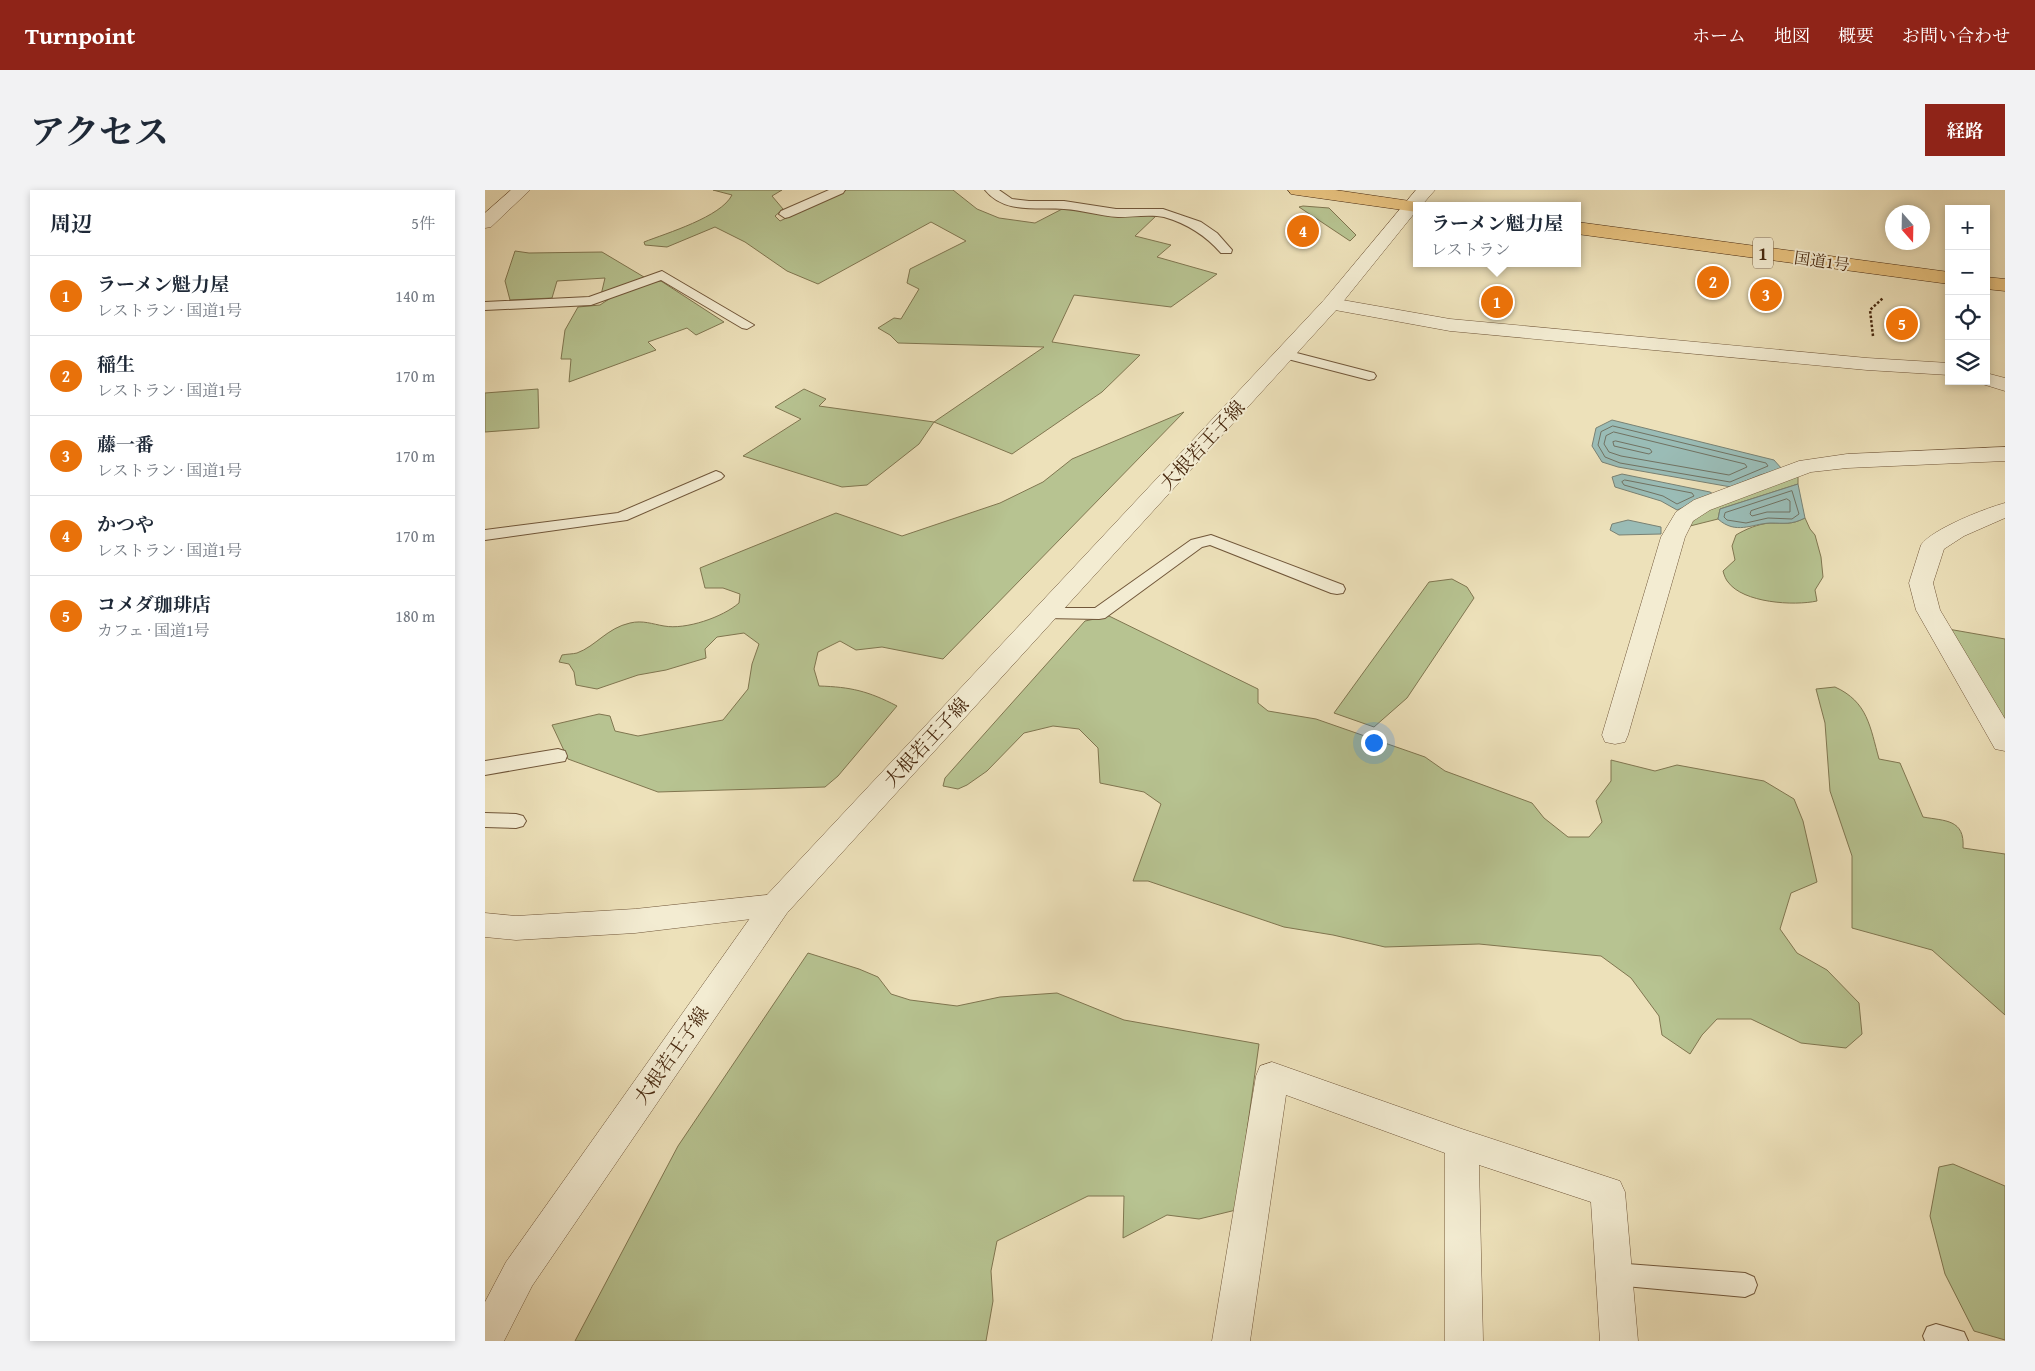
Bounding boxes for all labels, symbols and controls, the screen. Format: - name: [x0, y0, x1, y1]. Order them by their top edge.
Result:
- text: Turnpoint: [25, 18, 135, 53]
- text: ホーム: [1692, 22, 1746, 49]
- text: 地図: [1774, 22, 1810, 49]
- text: 概要: [1838, 22, 1874, 49]
- text: お問い合わせ: [1902, 22, 2010, 49]
- button: 経路: [1925, 104, 2005, 156]
- text: アクセス: [30, 106, 169, 157]
- popup: [1413, 202, 1581, 267]
- north arrow: [1885, 205, 1930, 250]
- map controls: [1945, 205, 1990, 385]
- button: +: [1945, 205, 1990, 250]
- text: 周辺: [50, 208, 92, 239]
- text: ラーメン魁力屋: [1431, 209, 1563, 237]
- text: 5件: [411, 211, 435, 235]
- pin: 4: [1287, 212, 1319, 250]
- text: レストラン: [1431, 237, 1511, 261]
- road number: 1: [1753, 238, 1773, 268]
- street label: 国道1号: [1793, 245, 1851, 277]
- button: −: [1945, 250, 1990, 295]
- pin: 2: [1697, 263, 1729, 301]
- text: ラーメン魁力屋: [97, 270, 229, 298]
- pin: 3: [1750, 276, 1782, 314]
- pin: 1: [1481, 283, 1513, 321]
- text: 1: [62, 284, 70, 308]
- text: 140 m: [395, 284, 435, 308]
- button: locate: [1945, 295, 1990, 340]
- text: レストラン · 国道1号: [97, 298, 242, 322]
- pin: 5: [1886, 305, 1918, 343]
- button: layers: [1945, 340, 1990, 385]
- text: 稲生: [97, 350, 135, 378]
- text: 2: [62, 364, 70, 388]
- text: 170 m: [395, 364, 435, 388]
- text: レストラン · 国道1号: [97, 378, 242, 402]
- street label: 大根若王子線: [1153, 394, 1251, 496]
- text: 藤一番: [97, 430, 154, 458]
- text: 3: [62, 444, 70, 468]
- text: 170 m: [395, 444, 435, 468]
- text: レストラン · 国道1号: [97, 458, 242, 482]
- text: かつや: [97, 510, 154, 538]
- text: 4: [62, 524, 70, 548]
- text: 170 m: [395, 524, 435, 548]
- text: レストラン · 国道1号: [97, 538, 242, 562]
- text: コメダ珈琲店: [97, 590, 211, 618]
- text: 5: [62, 604, 70, 628]
- text: 180 m: [395, 604, 435, 628]
- text: カフェ · 国道1号: [97, 618, 210, 642]
- street label: 大根若王子線: [877, 691, 975, 793]
- your location: [1361, 730, 1387, 756]
- street label: 大根若王子線: [627, 1000, 715, 1110]

